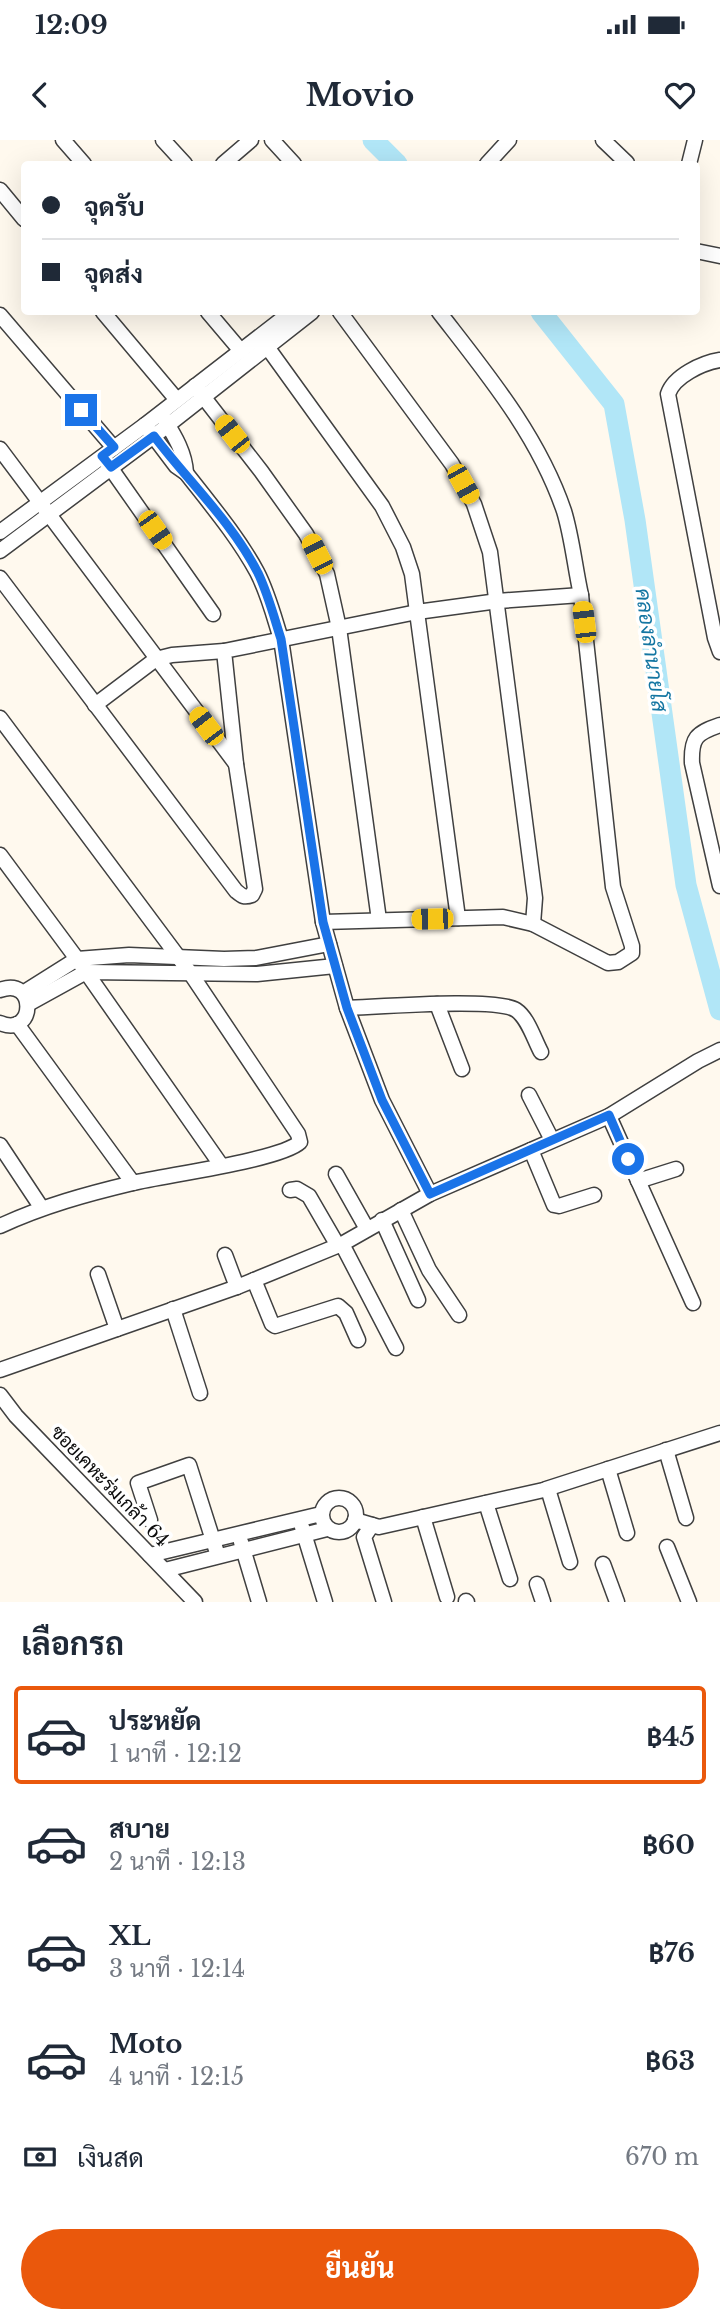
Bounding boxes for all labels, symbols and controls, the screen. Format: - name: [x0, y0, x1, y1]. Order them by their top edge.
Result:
- text: 12:09: [35, 9, 108, 41]
- text: Movio: [306, 75, 414, 115]
- icon: back: [21, 76, 59, 114]
- icon: heart: [661, 76, 699, 114]
- text: จุดรับ: [84, 191, 145, 223]
- text: จุดส่ง: [84, 258, 143, 290]
- route end: [65, 394, 97, 426]
- car: [211, 411, 254, 457]
- car: [444, 461, 483, 507]
- car: [135, 507, 176, 553]
- car: [299, 531, 336, 577]
- water label: คลองลำนายโส: [629, 586, 673, 714]
- car: [572, 600, 597, 644]
- car: [185, 703, 228, 749]
- car: [411, 908, 454, 930]
- route start: [612, 1143, 644, 1175]
- street label: ซอยเคหะร่มเกล้า 64: [46, 1420, 174, 1552]
- text: เลือกรถ: [21, 1624, 124, 1664]
- icon: car: [25, 1704, 88, 1767]
- text: ประหยัด: [109, 1705, 202, 1737]
- text: ฿45: [647, 1721, 695, 1753]
- text: 1 นาที · 12:12: [109, 1740, 242, 1768]
- icon: car: [25, 1812, 88, 1875]
- text: สบาย: [109, 1813, 170, 1845]
- text: ฿60: [642, 1829, 695, 1861]
- text: 2 นาที · 12:13: [109, 1848, 246, 1876]
- icon: car: [25, 1920, 88, 1983]
- text: XL: [109, 1920, 151, 1952]
- text: ฿76: [648, 1937, 695, 1969]
- text: 3 นาที · 12:14: [109, 1955, 245, 1983]
- icon: car: [25, 2028, 88, 2091]
- text: Moto: [109, 2028, 182, 2060]
- text: ฿63: [645, 2045, 695, 2077]
- text: 4 นาที · 12:15: [109, 2063, 244, 2091]
- icon: cash: [21, 2138, 59, 2176]
- text: เงินสด: [77, 2142, 144, 2174]
- text: 670 m: [625, 2143, 699, 2171]
- button: ยืนยัน: [21, 2229, 699, 2309]

